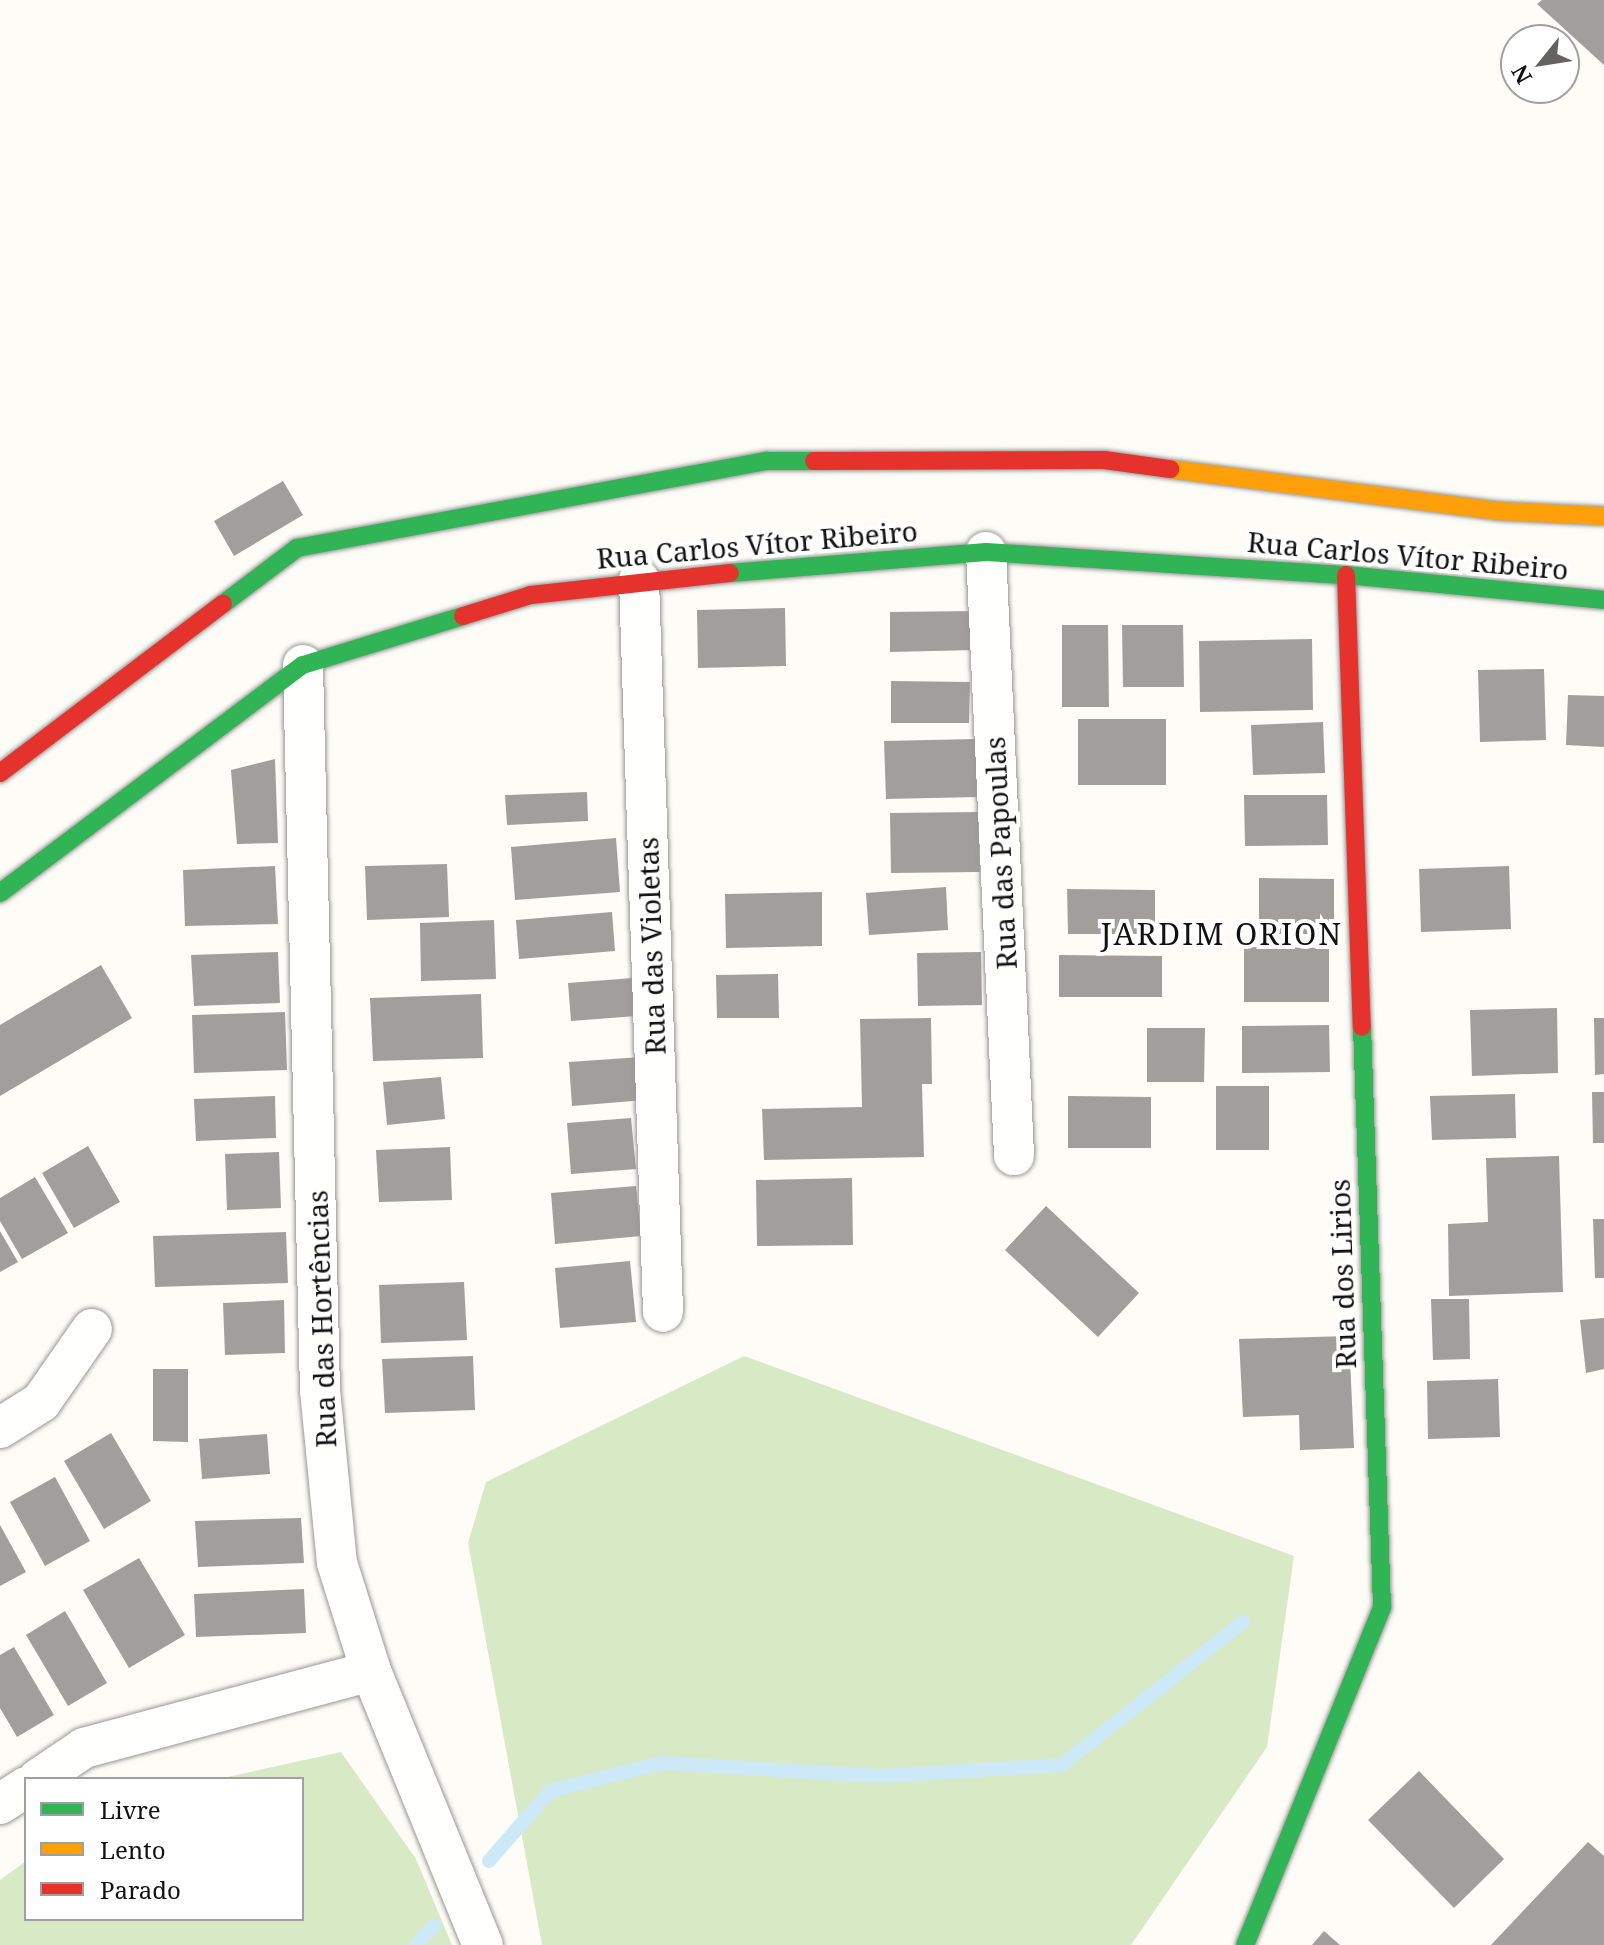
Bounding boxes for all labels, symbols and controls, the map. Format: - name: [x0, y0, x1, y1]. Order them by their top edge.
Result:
- north arrow: [1500, 24, 1580, 104]
- text: N: [1504, 60, 1538, 90]
- street label: Rua Carlos Vítor Ribeiro: [595, 513, 919, 575]
- street label: Rua Carlos Vítor Ribeiro: [1246, 524, 1570, 586]
- street label: Rua das Papoulas: [977, 736, 1023, 970]
- street label: Rua das Violetas: [630, 836, 672, 1056]
- district label: JARDIM ORION: [1101, 916, 1343, 952]
- street label: Rua dos Lirios: [1322, 1179, 1362, 1369]
- street label: Rua das Hortências: [300, 1190, 342, 1448]
- legend: [24, 1777, 304, 1921]
- text: Livre: [100, 1793, 161, 1826]
- text: Lento: [100, 1833, 166, 1866]
- text: Parado: [100, 1873, 181, 1906]

